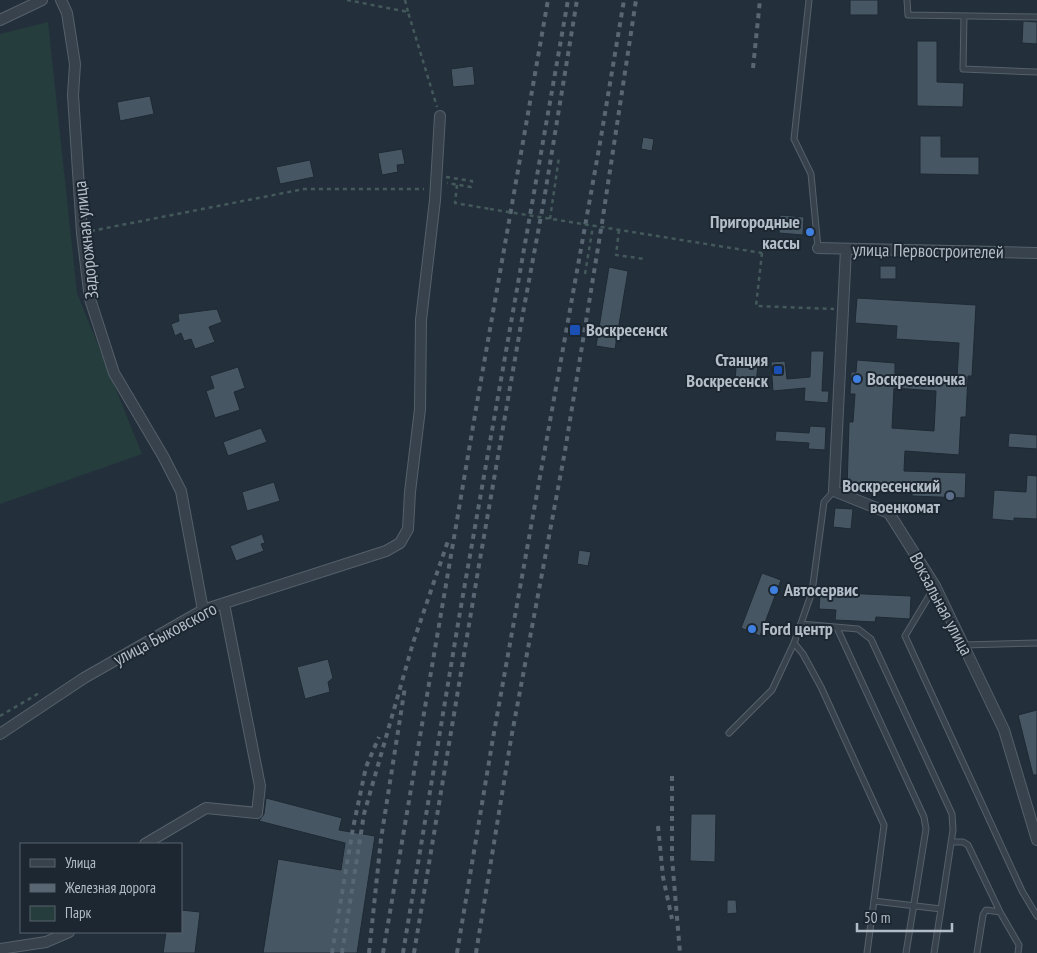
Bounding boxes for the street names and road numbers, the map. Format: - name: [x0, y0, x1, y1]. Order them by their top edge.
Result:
- street label: Задорожная улица: [68, 180, 103, 300]
- street label: улица Первостроителей: [852, 238, 1004, 263]
- street label: Вокзальная улица: [905, 548, 978, 659]
- street label: улица Быковского: [109, 597, 221, 671]

